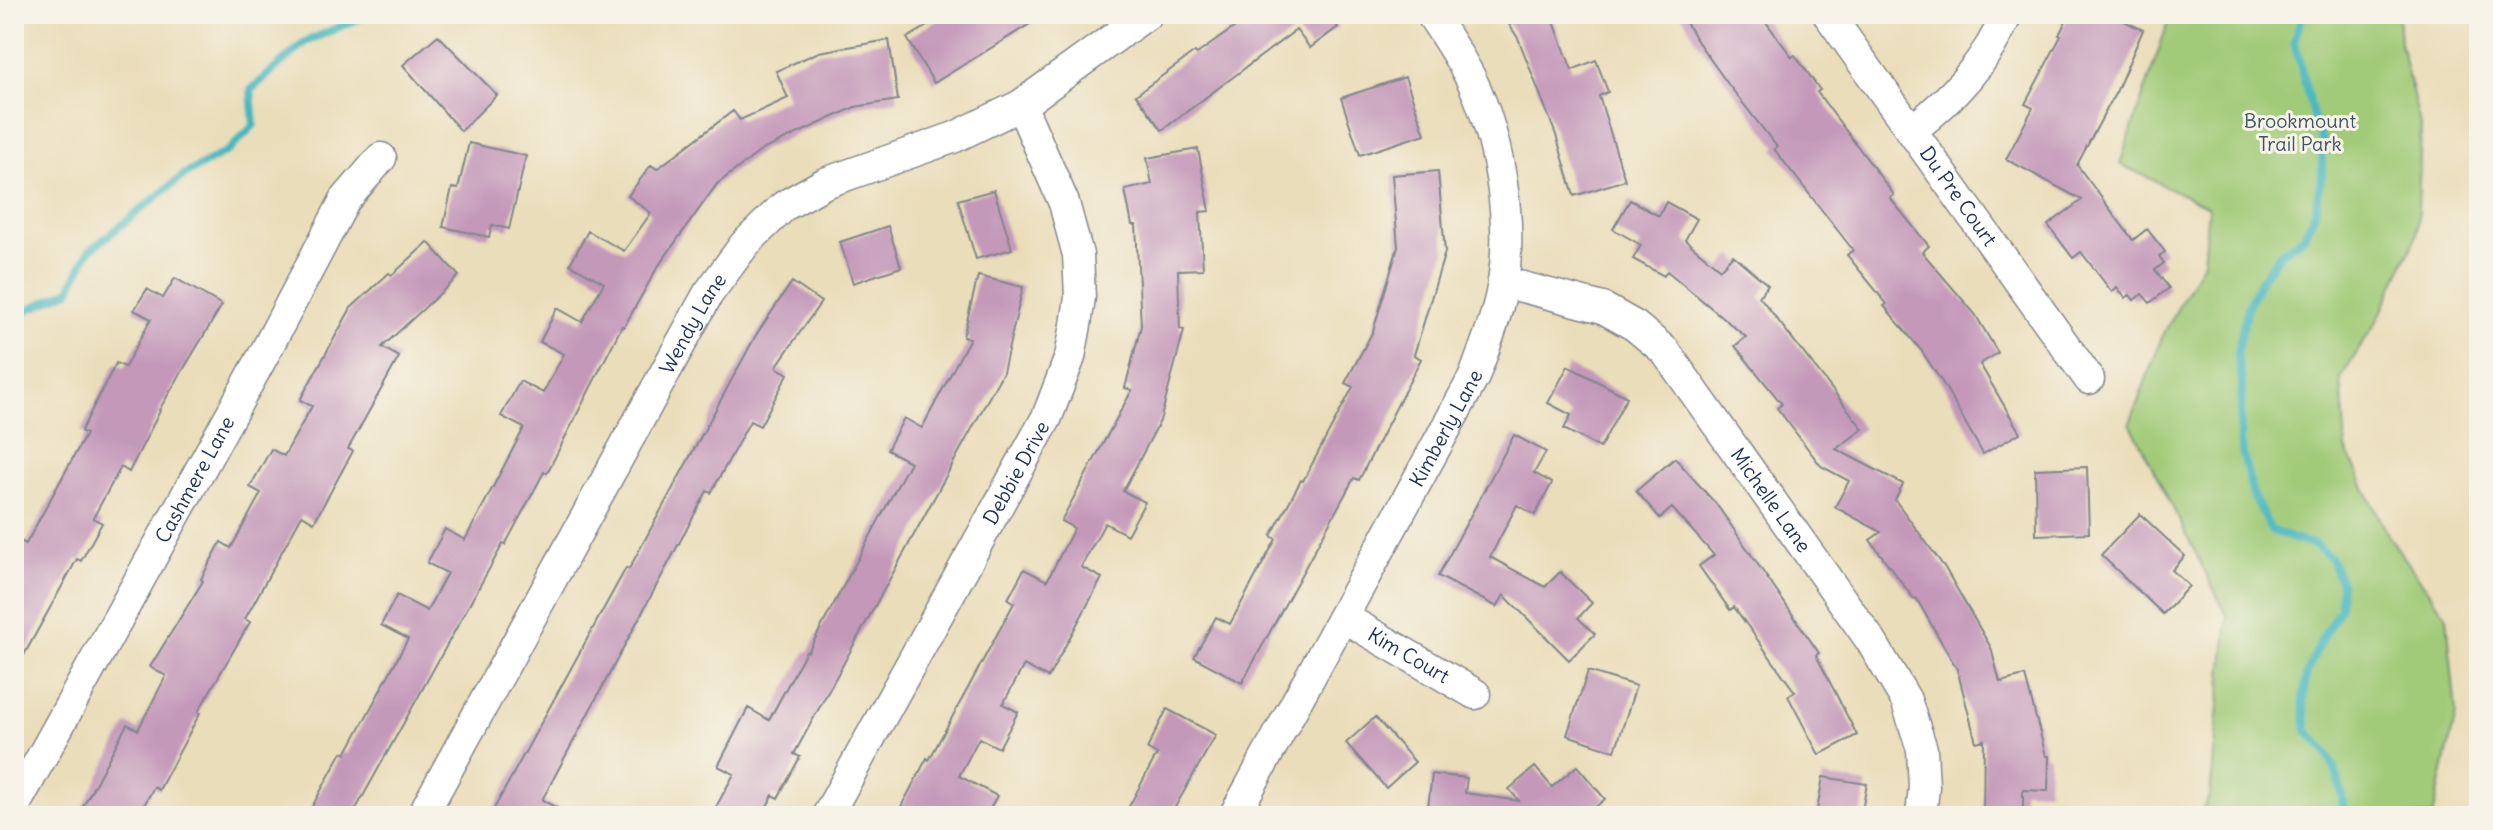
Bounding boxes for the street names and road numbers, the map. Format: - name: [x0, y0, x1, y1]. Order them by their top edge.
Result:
- street label: Du Pre Court: [1915, 141, 2003, 251]
- street label: Wendy Lane: [654, 268, 731, 378]
- street label: Kimberly Lane: [1404, 367, 1487, 491]
- street label: Cashmere Lane: [149, 412, 239, 547]
- street label: Debbie Drive: [977, 416, 1054, 529]
- street label: Michelle Lane: [1726, 443, 1817, 557]
- street label: Kim Court: [1364, 621, 1454, 688]

